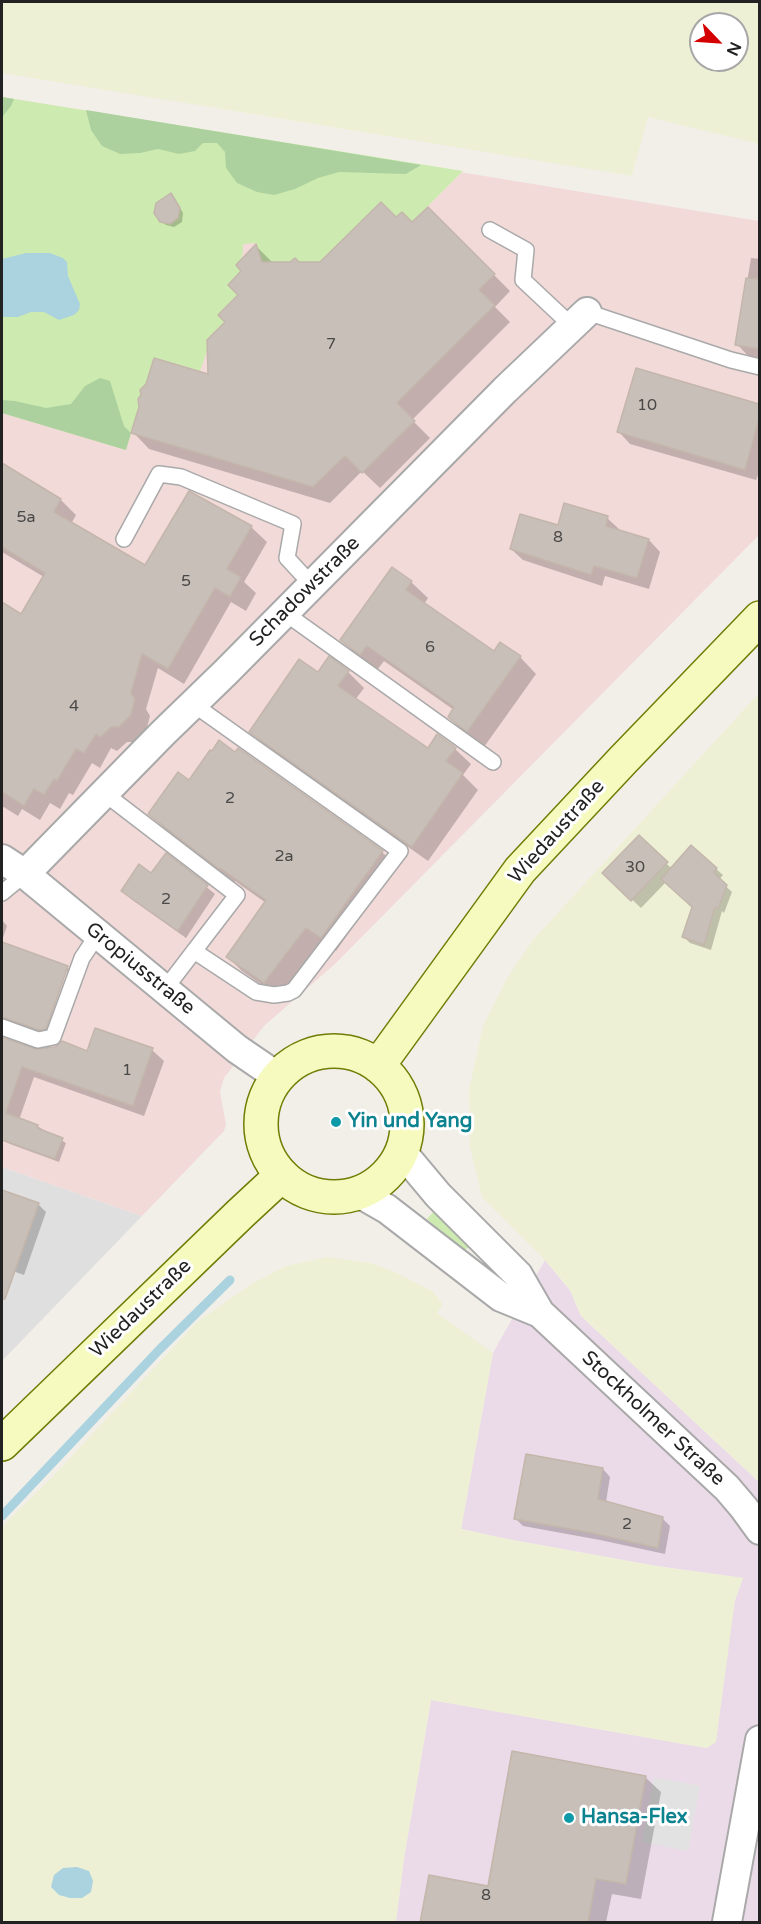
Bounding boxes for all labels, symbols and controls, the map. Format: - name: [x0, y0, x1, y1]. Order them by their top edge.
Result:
- north arrow: [689, 12, 749, 72]
- text: N: [722, 39, 745, 59]
- house number: 7: [326, 335, 336, 355]
- house number: 10: [637, 396, 657, 416]
- house number: 5a: [16, 508, 36, 528]
- house number: 8: [553, 528, 563, 548]
- street label: Schadowstraße: [245, 532, 365, 652]
- house number: 5: [181, 572, 191, 592]
- house number: 6: [425, 638, 435, 658]
- house number: 4: [69, 697, 79, 717]
- street label: Wiedaustraße: [504, 775, 610, 889]
- house number: 2: [225, 789, 235, 809]
- house number: 2a: [274, 847, 294, 867]
- house number: 30: [625, 858, 645, 878]
- house number: 2: [161, 890, 171, 910]
- street label: Gropiusstraße: [81, 918, 199, 1020]
- house number: 1: [122, 1061, 132, 1081]
- place label: Yin und Yang: [348, 1110, 472, 1134]
- marker: Yin und Yang: [329, 1115, 343, 1129]
- street label: Wiedaustraße: [85, 1255, 197, 1363]
- street label: Stockholmer Straße: [576, 1347, 730, 1491]
- house number: 2: [622, 1515, 632, 1535]
- place label: Hansa-Flex: [581, 1806, 688, 1830]
- marker: Hansa-Flex: [562, 1811, 576, 1825]
- house number: 8: [481, 1886, 491, 1906]

